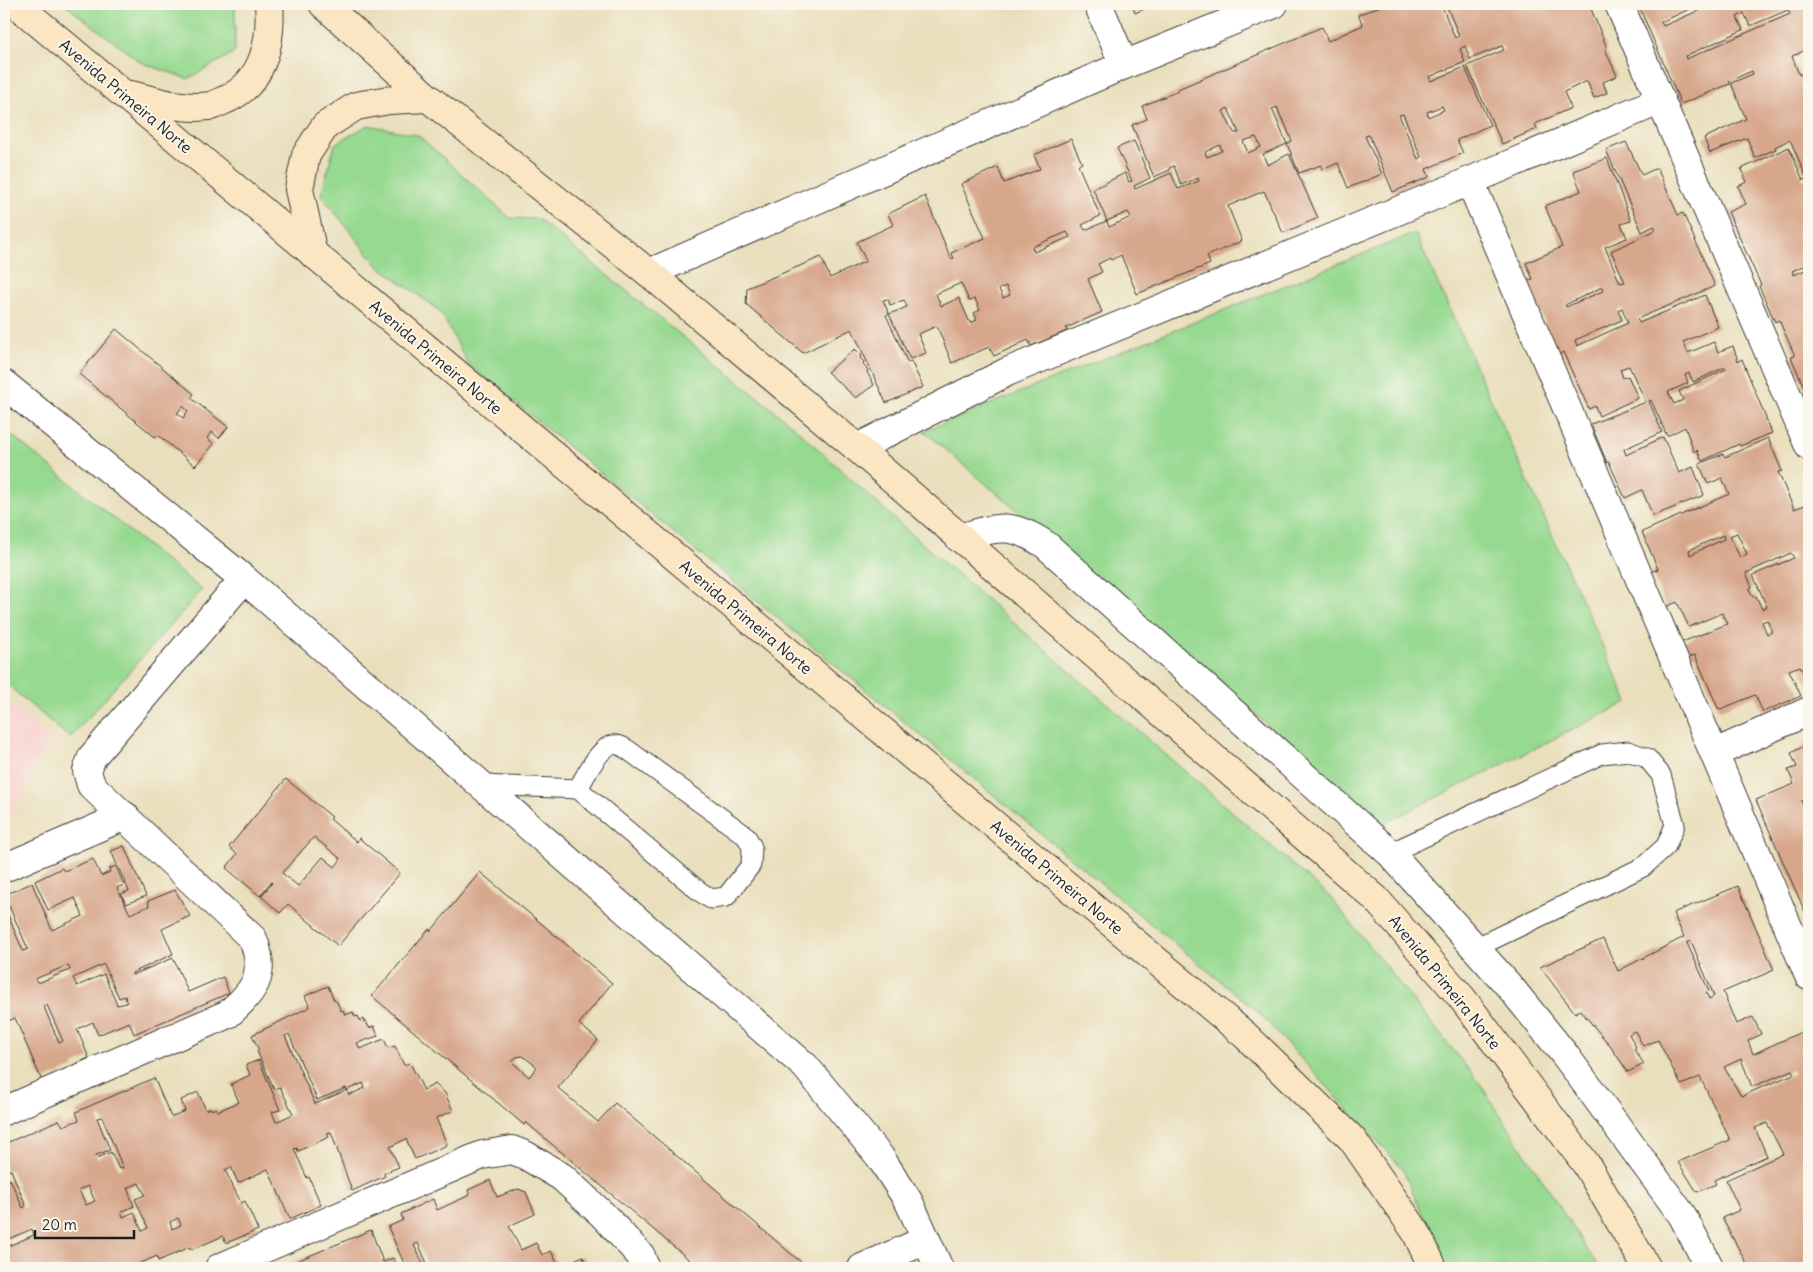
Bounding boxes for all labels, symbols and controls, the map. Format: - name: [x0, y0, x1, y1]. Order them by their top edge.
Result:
- street label: Avenida Primeira Norte: [55, 35, 197, 157]
- street label: Avenida Primeira Norte: [365, 296, 507, 418]
- street label: Avenida Primeira Norte: [675, 556, 817, 678]
- street label: Avenida Primeira Norte: [986, 816, 1128, 938]
- street label: Avenida Primeira Norte: [1385, 911, 1505, 1053]
- scale bar: [35, 1207, 134, 1239]
- text: 20 m: [42, 1215, 77, 1234]

